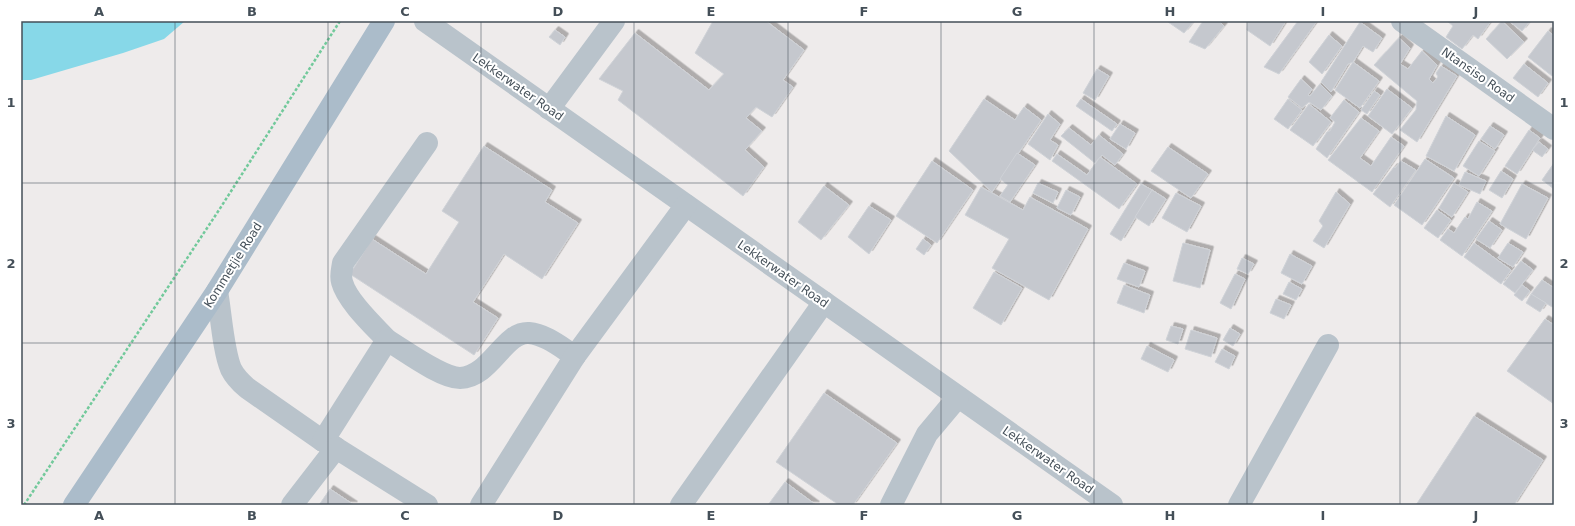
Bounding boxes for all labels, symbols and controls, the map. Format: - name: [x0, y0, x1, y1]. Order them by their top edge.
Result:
- text: A: [94, 4, 104, 19]
- text: B: [247, 4, 257, 19]
- text: C: [400, 4, 410, 19]
- text: D: [553, 4, 564, 19]
- text: E: [707, 4, 715, 19]
- text: F: [860, 4, 868, 19]
- text: G: [1012, 4, 1022, 19]
- text: H: [1165, 4, 1175, 19]
- text: I: [1321, 4, 1325, 19]
- text: J: [1473, 4, 1478, 19]
- street label: Ntansiso Road: [1439, 45, 1517, 105]
- street label: Lekkerwater Road: [470, 50, 566, 124]
- text: 1: [6, 95, 16, 110]
- text: 1: [1559, 95, 1569, 110]
- street label: Kommetjie Road: [201, 220, 265, 310]
- street label: Lekkerwater Road: [735, 237, 831, 311]
- text: 2: [6, 256, 16, 271]
- text: 2: [1559, 256, 1569, 271]
- text: 3: [6, 416, 16, 431]
- text: 3: [1559, 416, 1569, 431]
- street label: Lekkerwater Road: [1000, 423, 1096, 497]
- text: A: [94, 508, 104, 523]
- text: B: [247, 508, 257, 523]
- text: C: [400, 508, 410, 523]
- text: D: [553, 508, 564, 523]
- text: E: [707, 508, 715, 523]
- text: F: [860, 508, 868, 523]
- text: G: [1012, 508, 1022, 523]
- text: H: [1165, 508, 1175, 523]
- text: I: [1321, 508, 1325, 523]
- text: J: [1473, 508, 1478, 523]

